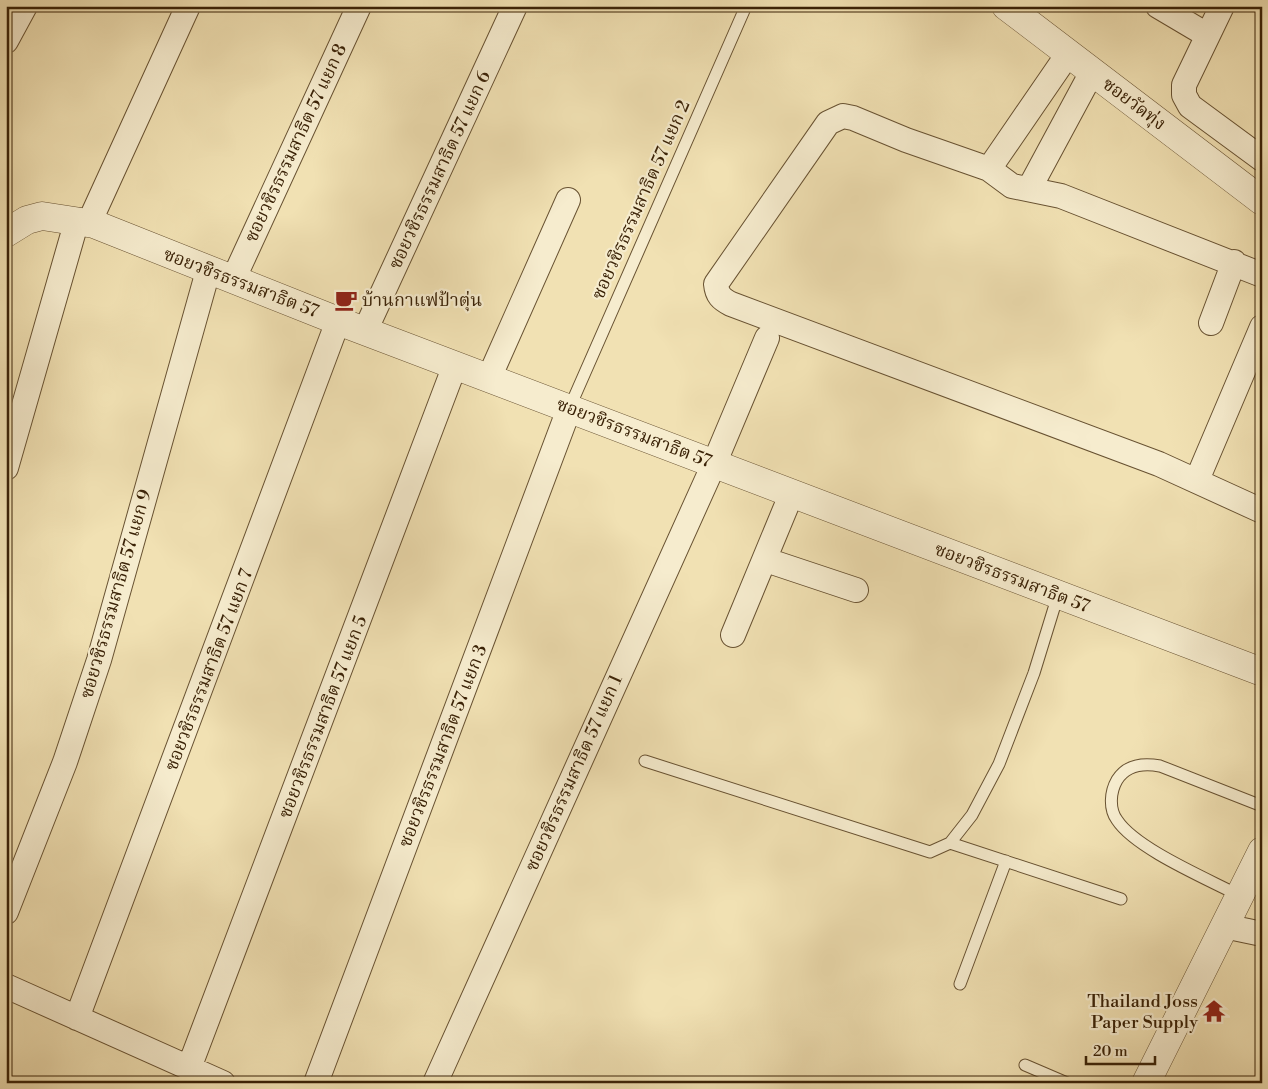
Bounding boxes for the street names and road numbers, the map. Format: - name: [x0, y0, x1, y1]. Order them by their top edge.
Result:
- street label: ซอยวชิรธรรมสาธิต 57 แยก 8: [240, 40, 352, 246]
- street label: ซอยวชิรธรรมสาธิต 57 แยก 6: [384, 67, 496, 273]
- street label: ซอยวัดทุ่ง: [1098, 73, 1170, 135]
- street label: ซอยวชิรธรรมสาธิต 57 แยก 2: [587, 97, 695, 303]
- street label: ซอยวชิรธรรมสาธิต 57: [160, 243, 322, 323]
- street label: ซอยวชิรธรรมสาธิต 57: [553, 393, 715, 473]
- street label: ซอยวชิรธรรมสาธิต 57 แยก 9: [75, 487, 157, 701]
- street label: ซอยวชิรธรรมสาธิต 57: [931, 538, 1093, 618]
- street label: ซอยวชิรธรรมสาธิต 57 แยก 7: [160, 566, 258, 774]
- street label: ซอยวชิรธรรมสาธิต 57 แยก 5: [274, 612, 372, 822]
- street label: ซอยวชิรธรรมสาธิต 57 แยก 3: [394, 641, 492, 851]
- street label: ซอยวชิรธรรมสาธิต 57 แยก 1: [520, 671, 628, 875]

